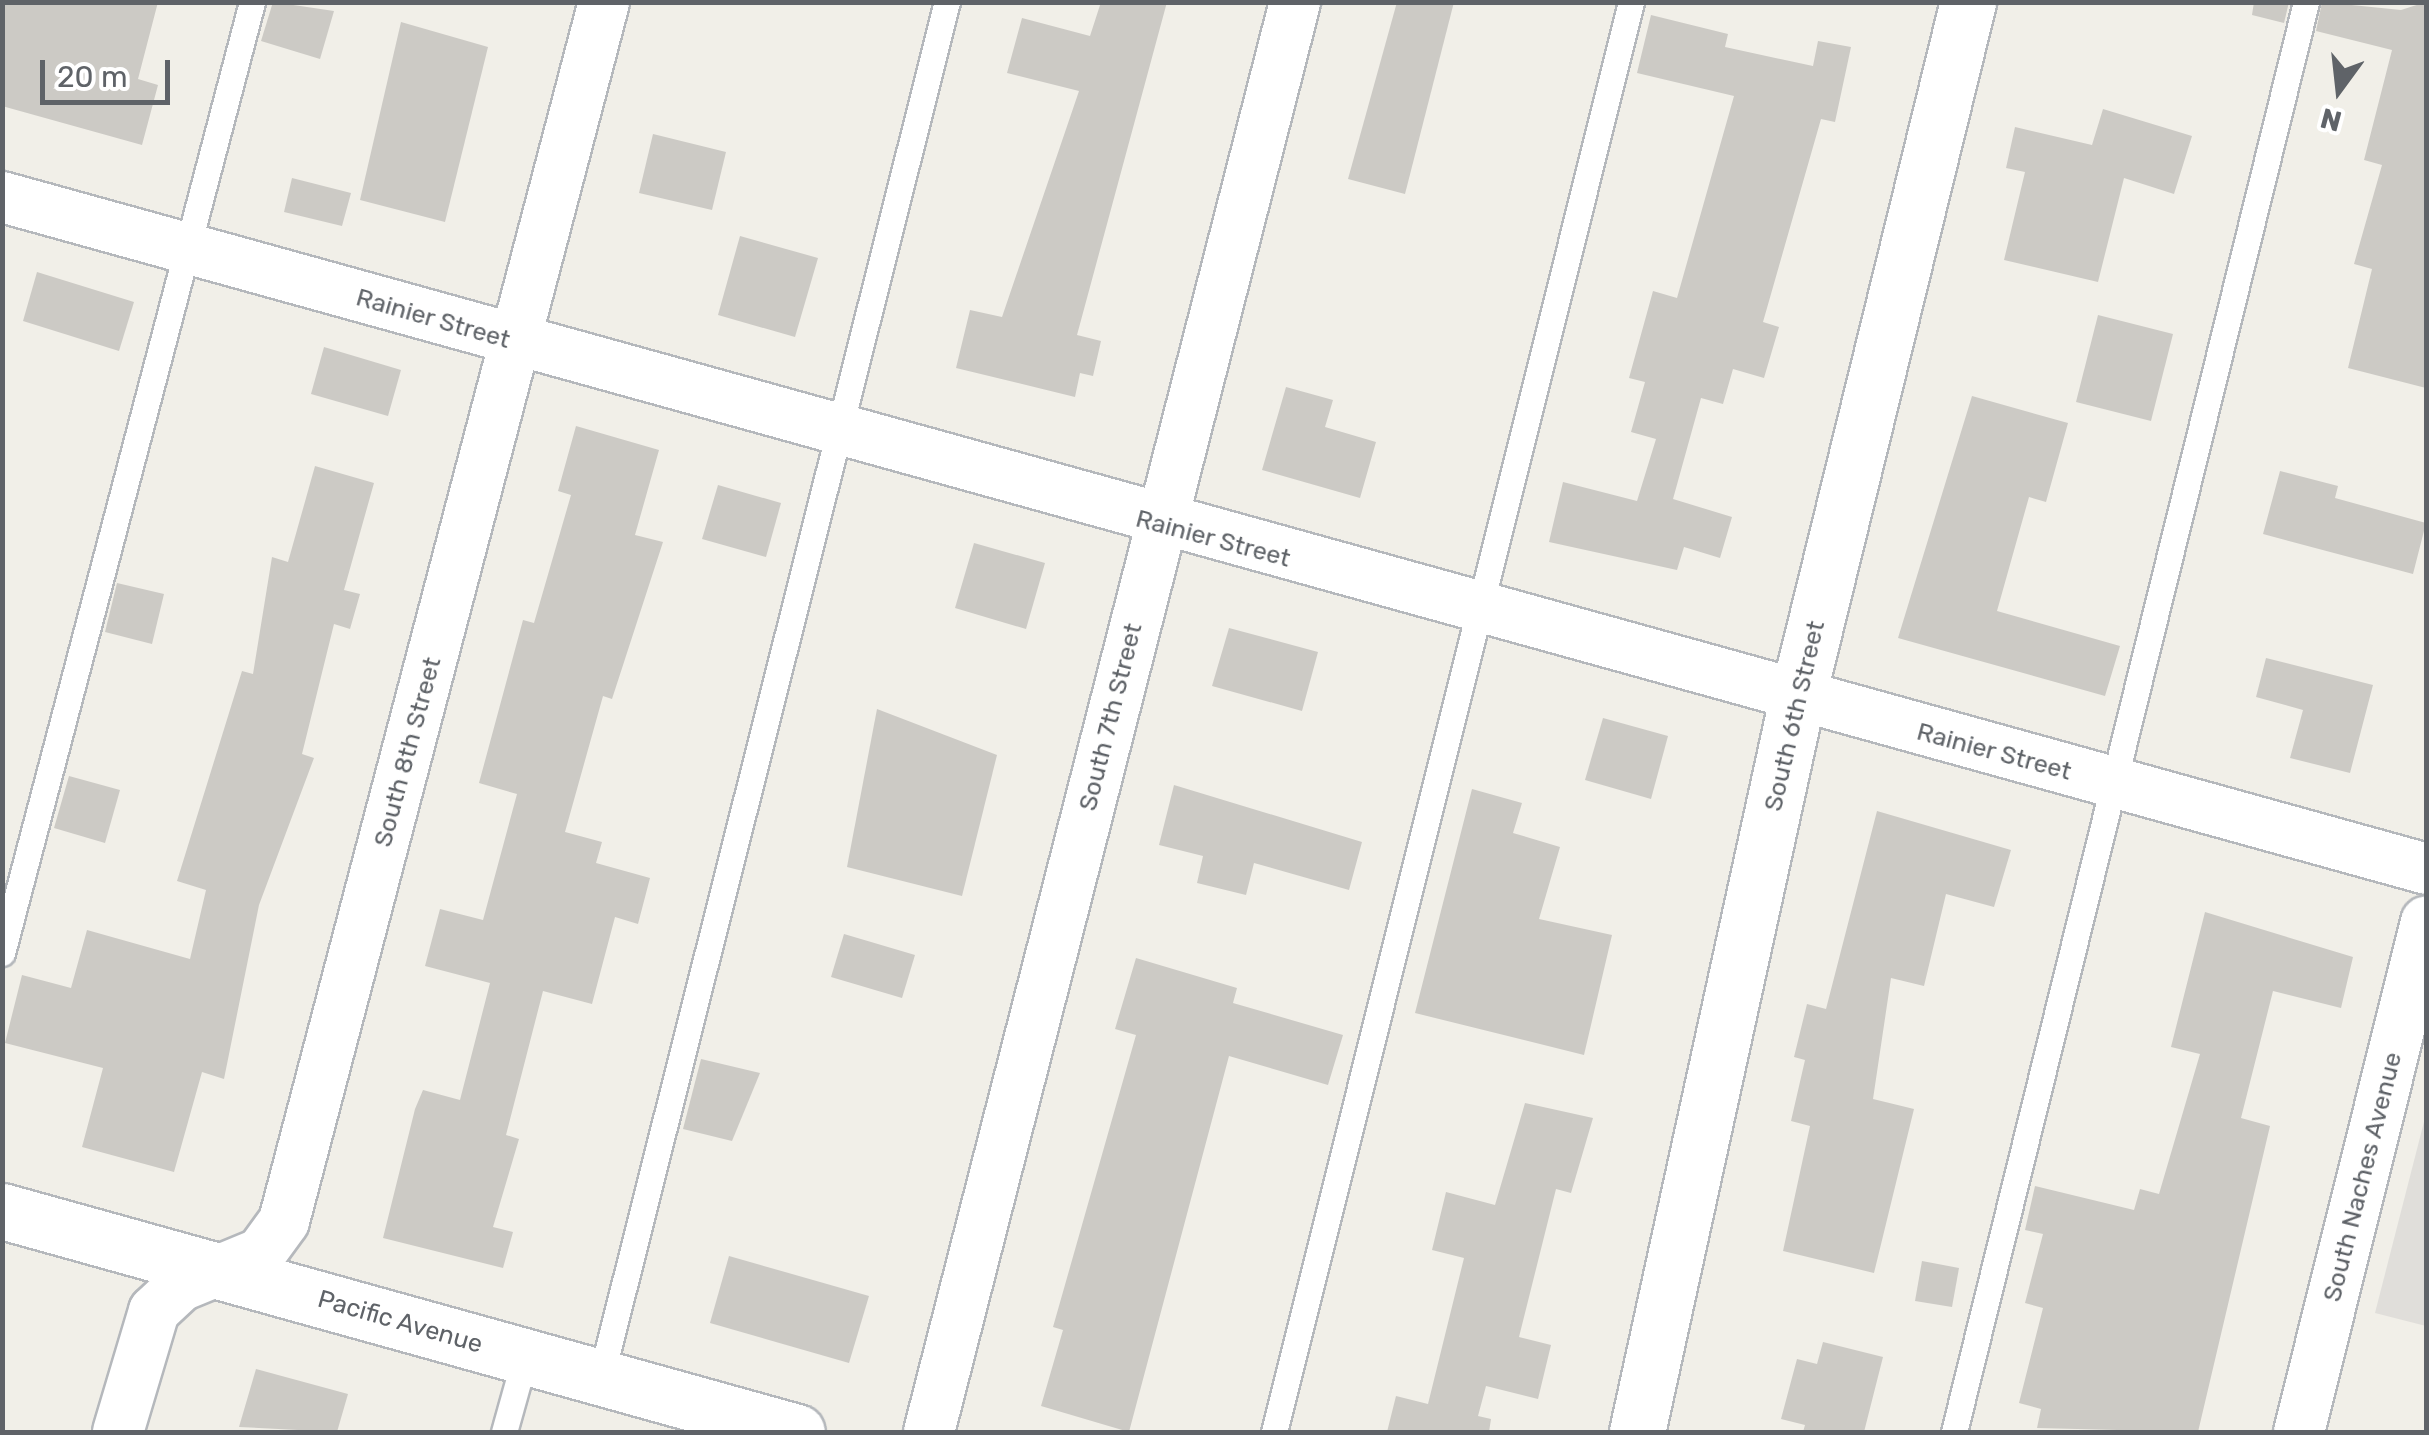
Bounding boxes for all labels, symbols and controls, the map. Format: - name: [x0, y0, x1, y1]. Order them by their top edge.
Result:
- scale bar: [45, 40, 175, 102]
- north arrow: [2289, 40, 2389, 140]
- text: 20 m: [57, 59, 128, 95]
- text: N: [2317, 101, 2345, 138]
- street label: Rainier Street: [352, 283, 514, 355]
- street label: Rainier Street: [1132, 504, 1294, 574]
- street label: South 6th Street: [1759, 618, 1831, 814]
- street label: South 7th Street: [1073, 620, 1149, 814]
- street label: South 8th Street: [368, 654, 448, 850]
- street label: Rainier Street: [1913, 717, 2075, 787]
- street label: South Naches Avenue: [2317, 1049, 2409, 1305]
- street label: Pacific Avenue: [314, 1284, 486, 1360]

